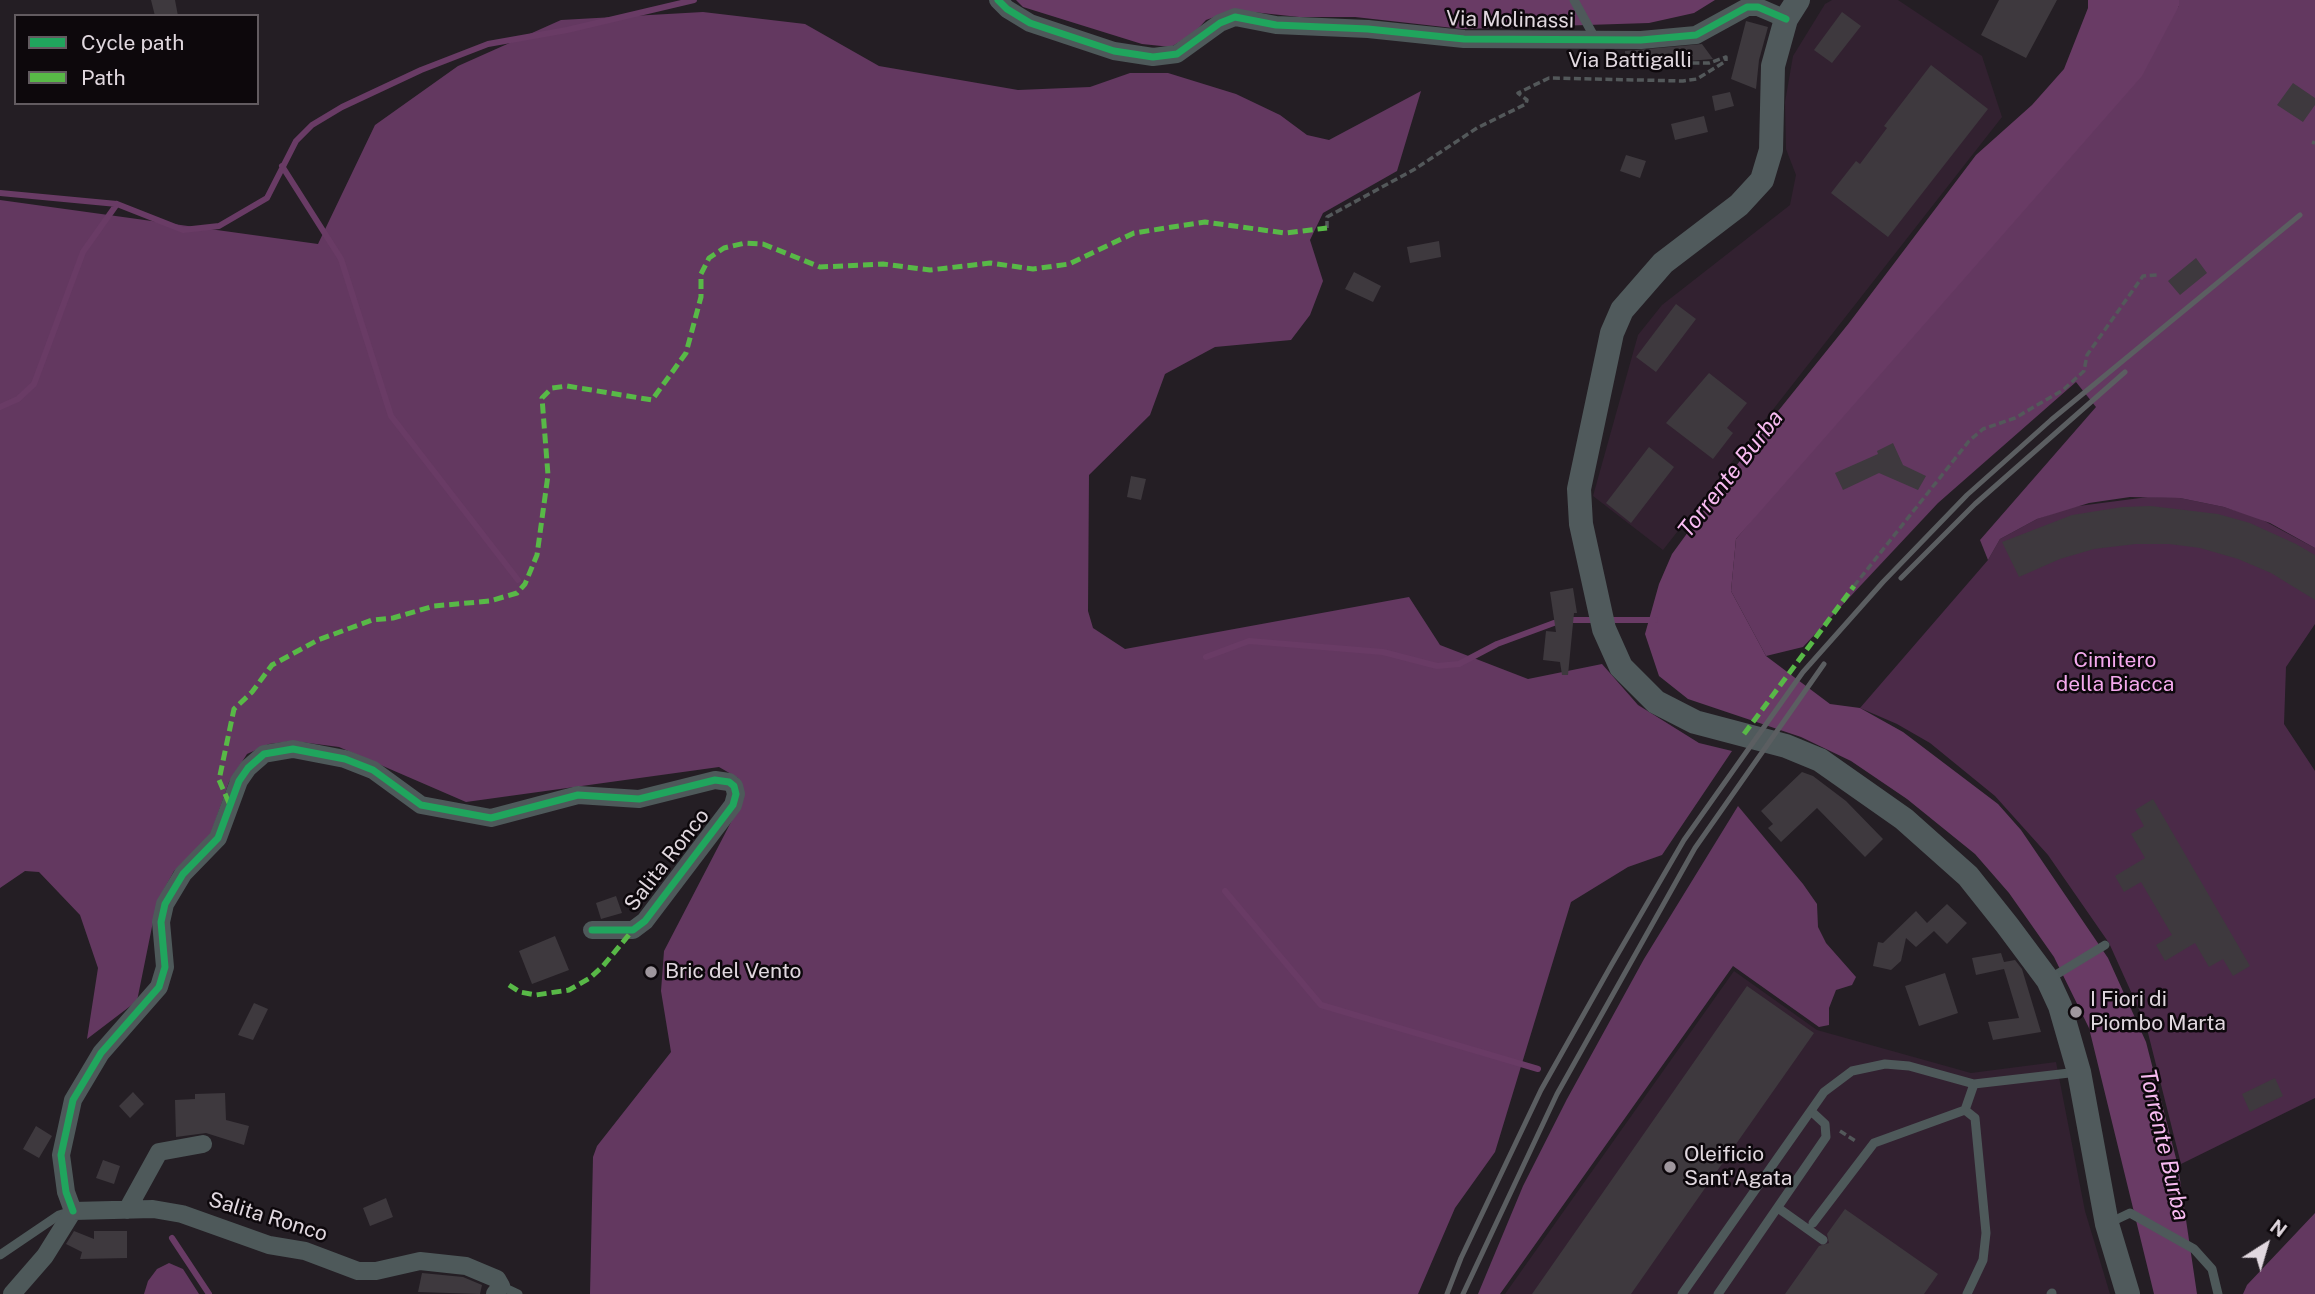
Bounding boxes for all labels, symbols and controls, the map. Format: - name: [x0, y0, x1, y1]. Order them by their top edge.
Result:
- street label: Via Molinassi: [1446, 6, 1574, 34]
- legend: [14, 14, 259, 105]
- text: Cycle path: [81, 30, 184, 55]
- street label: Via Battigalli: [1568, 48, 1692, 74]
- text: Path: [81, 65, 126, 90]
- water label: Torrente Burba: [1673, 405, 1789, 543]
- park label: Cimitero della Biacca: [2056, 648, 2174, 698]
- street label: Salita Ronco: [619, 804, 715, 916]
- place label: Bric del Vento: [665, 959, 801, 985]
- marker: Bric del Vento: [643, 964, 659, 980]
- place label: I Fiori di Piombo Marta: [2090, 987, 2226, 1037]
- marker: I Fiori di Piombo Marta: [2068, 1004, 2084, 1020]
- water label: Torrente Burba: [2133, 1067, 2195, 1223]
- place label: Oleificio Sant'Agata: [1684, 1142, 1792, 1192]
- marker: Oleificio Sant'Agata: [1662, 1159, 1678, 1175]
- street label: Salita Ronco: [206, 1187, 330, 1247]
- north arrow: [2231, 1210, 2301, 1280]
- text: N: [2266, 1215, 2291, 1241]

